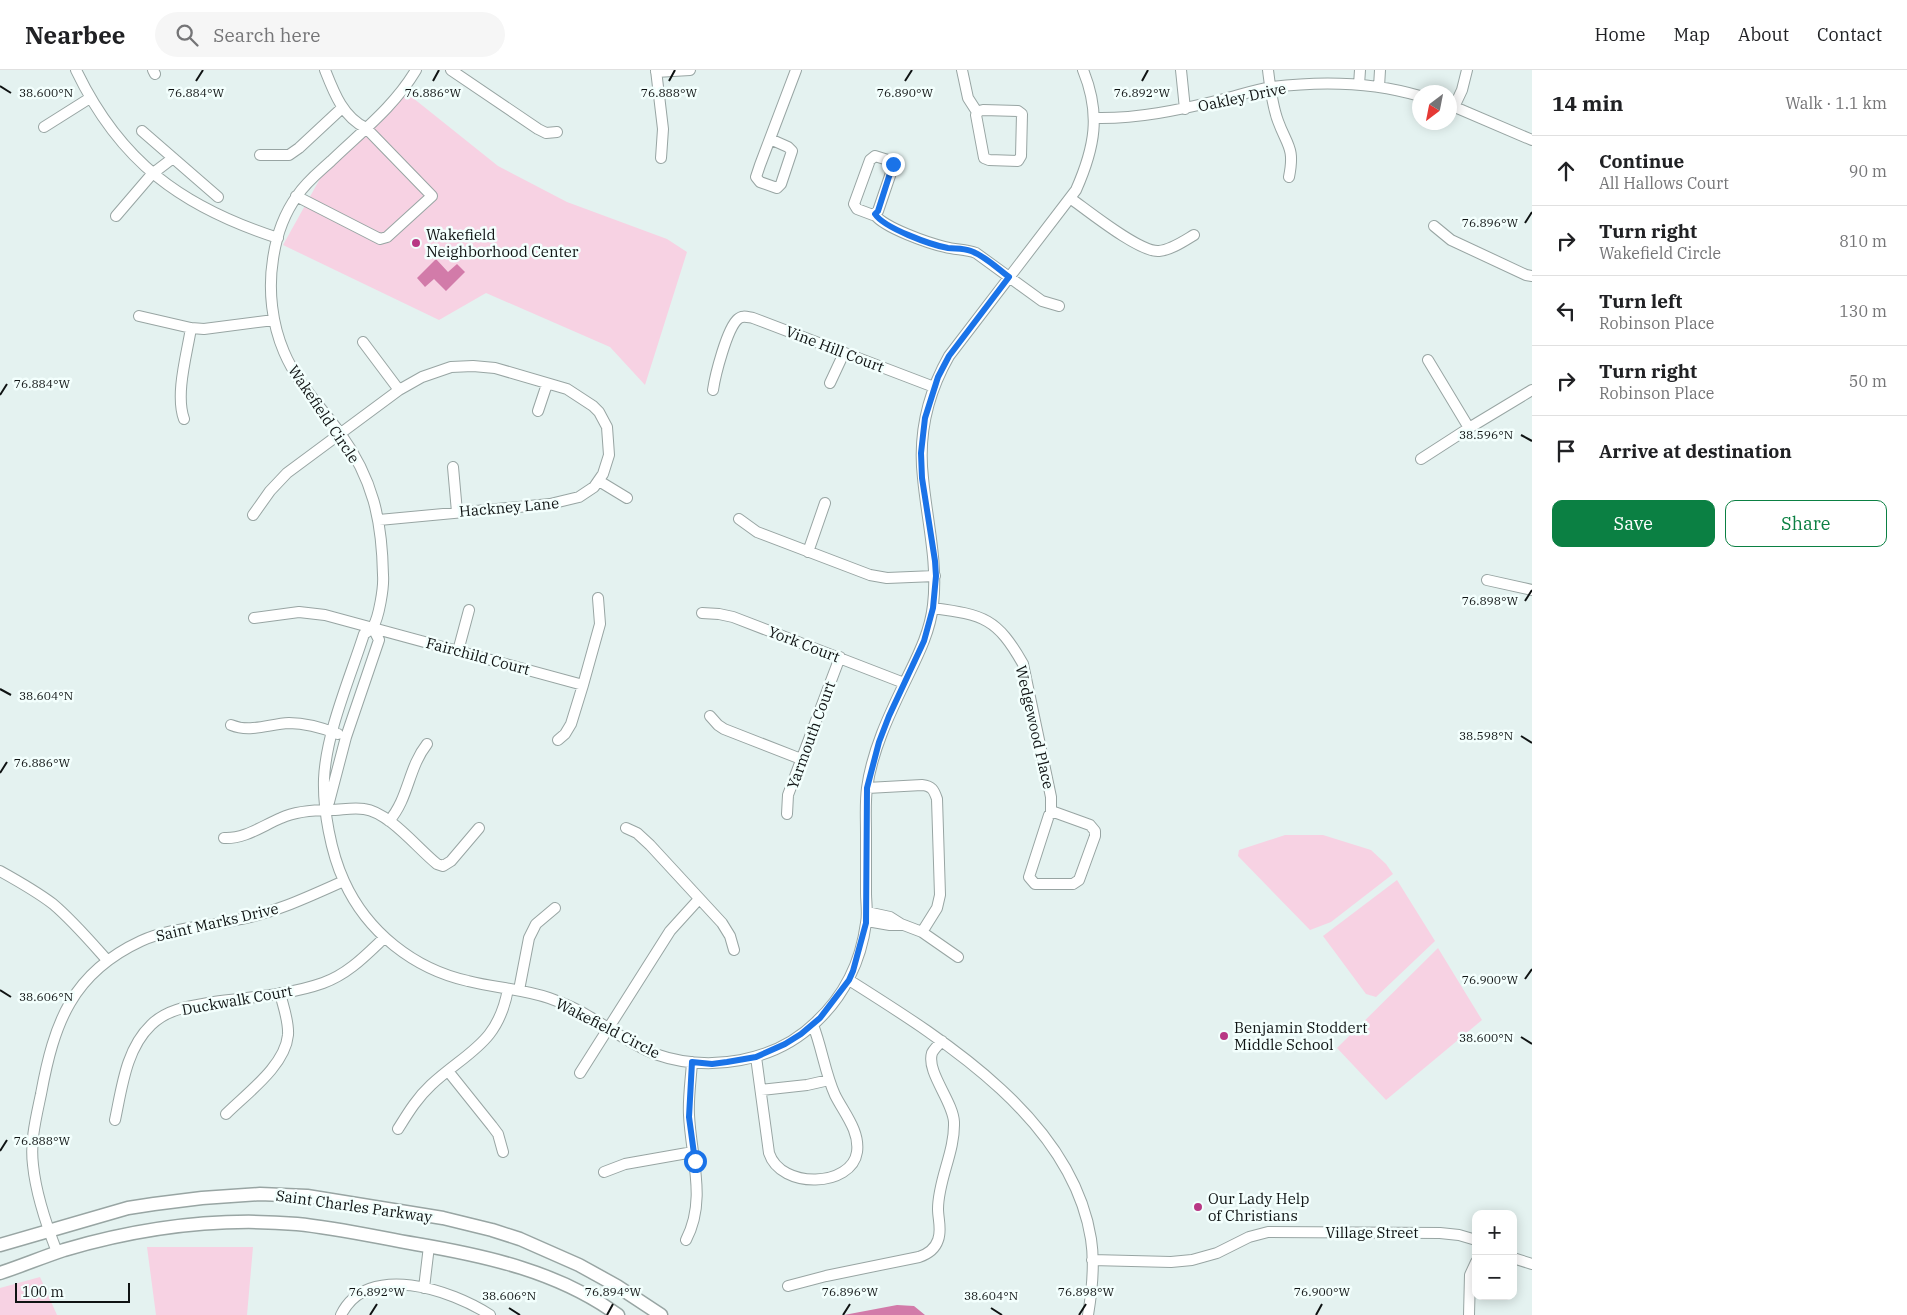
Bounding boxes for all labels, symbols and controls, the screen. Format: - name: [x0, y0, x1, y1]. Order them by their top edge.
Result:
- search box: [155, 12, 505, 57]
- text: Nearbee: [25, 19, 125, 51]
- icon: search: [173, 21, 201, 49]
- text: Search here: [213, 23, 320, 47]
- text: Home: [1594, 23, 1646, 46]
- text: Map: [1674, 23, 1710, 46]
- text: About: [1738, 23, 1789, 46]
- text: Contact: [1817, 23, 1882, 46]
- street label: Oakley Drive: [1196, 78, 1288, 116]
- text: 38.600°N: [19, 85, 73, 100]
- text: 76.884°W: [168, 85, 225, 100]
- text: 76.886°W: [405, 85, 462, 100]
- text: 76.888°W: [641, 85, 698, 100]
- text: 76.890°W: [877, 85, 934, 100]
- text: 76.892°W: [1114, 85, 1171, 100]
- north arrow: [1412, 85, 1457, 130]
- text: 14 min: [1552, 89, 1623, 117]
- text: Walk · 1.1 km: [1785, 93, 1887, 113]
- text: Continue: [1599, 149, 1684, 173]
- route end: [882, 153, 905, 176]
- icon: ahead: [1552, 157, 1580, 185]
- text: 90 m: [1849, 161, 1887, 181]
- text: All Hallows Court: [1599, 173, 1729, 193]
- text: 76.896°W: [1462, 215, 1519, 230]
- text: Turn right: [1599, 219, 1697, 243]
- place label: Wakefield Neighborhood Center: [426, 225, 579, 261]
- icon: right: [1552, 227, 1580, 255]
- text: 810 m: [1839, 231, 1887, 251]
- marker: Wakefield Neighborhood Center: [410, 237, 422, 249]
- text: Wakefield Circle: [1599, 243, 1721, 263]
- text: Turn left: [1599, 289, 1682, 313]
- icon: left: [1552, 297, 1580, 325]
- text: 130 m: [1839, 301, 1887, 321]
- text: Robinson Place: [1599, 313, 1714, 333]
- street label: Vine Hill Court: [783, 322, 887, 376]
- text: Turn right: [1599, 359, 1697, 383]
- street label: Wakefield Circle: [284, 361, 364, 467]
- icon: right: [1552, 367, 1580, 395]
- text: 50 m: [1849, 371, 1887, 391]
- text: 76.884°W: [14, 376, 71, 391]
- text: Robinson Place: [1599, 383, 1714, 403]
- text: 38.596°N: [1459, 427, 1513, 442]
- icon: arrive: [1552, 437, 1580, 465]
- text: Arrive at destination: [1599, 439, 1792, 463]
- street label: Hackney Lane: [458, 493, 560, 521]
- button: Save: [1552, 500, 1715, 547]
- button: Share: [1725, 500, 1887, 547]
- text: 76.898°W: [1462, 593, 1519, 608]
- street label: York Court: [765, 622, 843, 666]
- street label: Fairchild Court: [424, 633, 532, 679]
- street label: Wedgewood Place: [1012, 663, 1058, 791]
- street label: Yarmouth Court: [783, 679, 839, 791]
- text: 38.604°N: [19, 688, 73, 703]
- text: 38.598°N: [1459, 728, 1513, 743]
- text: 76.886°W: [14, 755, 71, 770]
- street label: Saint Marks Drive: [154, 899, 280, 945]
- text: 76.900°W: [1462, 972, 1519, 987]
- street label: Duckwalk Court: [180, 981, 294, 1019]
- text: 38.606°N: [19, 989, 73, 1004]
- street label: Wakefield Circle: [553, 994, 663, 1062]
- place label: Benjamin Stoddert Middle School: [1234, 1018, 1368, 1054]
- marker: Benjamin Stoddert Middle School: [1218, 1030, 1230, 1042]
- text: 38.600°N: [1459, 1030, 1513, 1045]
- text: 76.888°W: [14, 1133, 71, 1148]
- route start: [684, 1150, 707, 1173]
- street label: Saint Charles Parkway: [275, 1186, 433, 1226]
- place label: Our Lady Help of Christians: [1208, 1189, 1309, 1225]
- marker: Our Lady Help of Christians: [1192, 1201, 1204, 1213]
- map controls: [1472, 1210, 1517, 1300]
- button: +: [1472, 1210, 1517, 1255]
- street label: Village Street: [1325, 1223, 1419, 1242]
- button: −: [1472, 1255, 1517, 1300]
- scale bar: [15, 1280, 130, 1303]
- text: 100 m: [22, 1283, 64, 1301]
- text: 76.892°W: [349, 1284, 406, 1299]
- text: 76.894°W: [585, 1284, 642, 1299]
- text: 76.896°W: [822, 1284, 879, 1299]
- text: 76.898°W: [1058, 1284, 1115, 1299]
- text: 76.900°W: [1294, 1284, 1351, 1299]
- text: 38.606°N: [482, 1288, 536, 1303]
- text: 38.604°N: [964, 1288, 1018, 1303]

